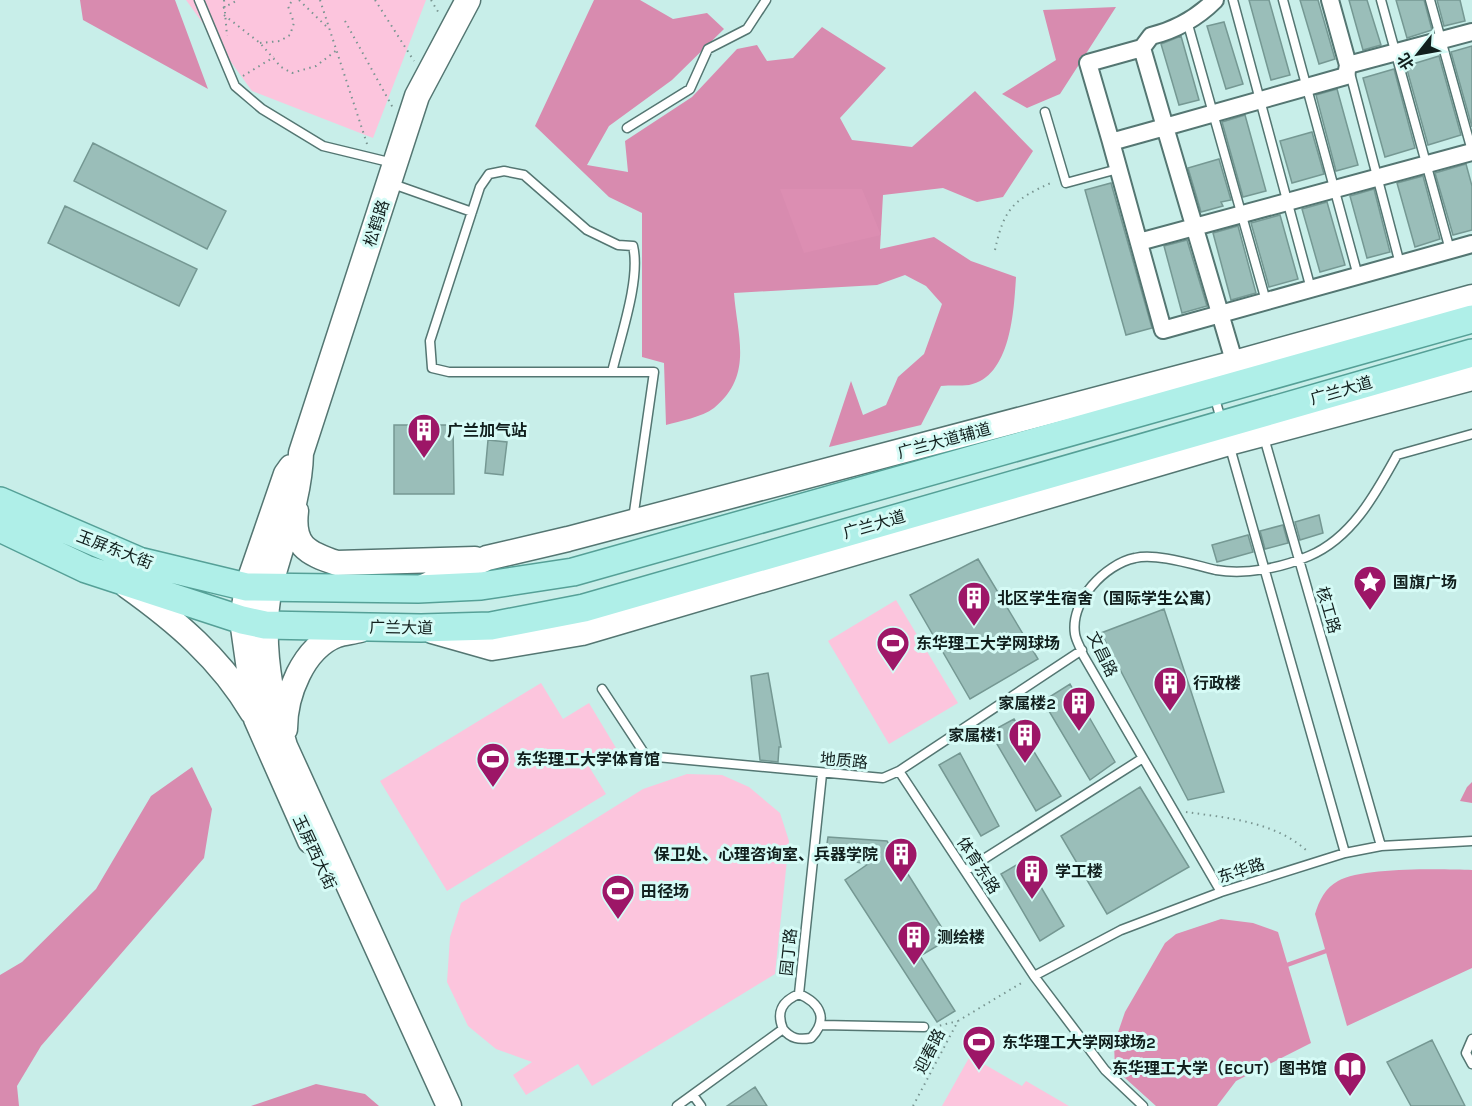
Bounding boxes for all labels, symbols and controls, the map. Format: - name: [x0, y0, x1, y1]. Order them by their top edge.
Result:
- north arrow: [1388, 24, 1448, 84]
- text: 北: [1393, 50, 1418, 73]
- street label: 松鹤路: [360, 197, 393, 249]
- street label: 广兰大道: [1308, 373, 1375, 408]
- building icon: 广兰加气站: [406, 412, 442, 459]
- street label: 广兰大道辅道: [895, 419, 993, 462]
- place label: 广兰加气站: [447, 421, 527, 440]
- street label: 广兰大道: [841, 507, 908, 542]
- street label: 玉屏东大街: [74, 526, 156, 573]
- place icon: 国旗广场: [1352, 564, 1388, 611]
- place label: 国旗广场: [1393, 573, 1457, 592]
- building icon: 北区学生宿舍（国际学生公寓）: [956, 580, 992, 627]
- street label: 核工路: [1313, 584, 1344, 636]
- place label: 北区学生宿舍（国际学生公寓）: [997, 589, 1221, 608]
- street label: 广兰大道: [369, 617, 433, 638]
- sports icon: 东华理工大学网球场: [875, 625, 911, 672]
- street label: 文昌路: [1083, 628, 1122, 680]
- place label: 东华理工大学网球场: [916, 634, 1060, 653]
- building icon: 行政楼: [1152, 665, 1188, 712]
- place label: 行政楼: [1193, 674, 1241, 693]
- building icon: 家属楼2: [1061, 685, 1097, 732]
- place label: 家属楼2: [998, 694, 1056, 713]
- building icon: 家属楼1: [1007, 717, 1043, 764]
- place label: 家属楼1: [948, 726, 1002, 745]
- sports icon: 东华理工大学体育馆: [475, 741, 511, 788]
- street label: 地质路: [819, 749, 869, 772]
- place label: 东华理工大学体育馆: [516, 750, 660, 769]
- street label: 玉屏西大街: [289, 812, 340, 892]
- street label: 体育东路: [953, 833, 1004, 897]
- building icon: 保卫处、心理咨询室、兵器学院: [883, 836, 919, 883]
- place label: 保卫处、心理咨询室、兵器学院: [654, 845, 878, 864]
- building icon: 学工楼: [1014, 853, 1050, 900]
- street label: 东华路: [1215, 854, 1267, 887]
- place label: 学工楼: [1055, 862, 1103, 881]
- sports icon: 田径场: [600, 873, 636, 920]
- place label: 田径场: [641, 882, 689, 901]
- building icon: 测绘楼: [896, 919, 932, 966]
- street label: 园丁路: [777, 927, 800, 977]
- place label: 测绘楼: [937, 928, 985, 947]
- sports icon: 东华理工大学网球场2: [961, 1024, 997, 1071]
- street label: 迎春路: [910, 1026, 949, 1077]
- place label: 东华理工大学网球场2: [1002, 1033, 1156, 1052]
- library icon: 东华理工大学（ECUT）图书馆: [1332, 1050, 1368, 1097]
- place label: 东华理工大学（ECUT）图书馆: [1112, 1059, 1327, 1078]

